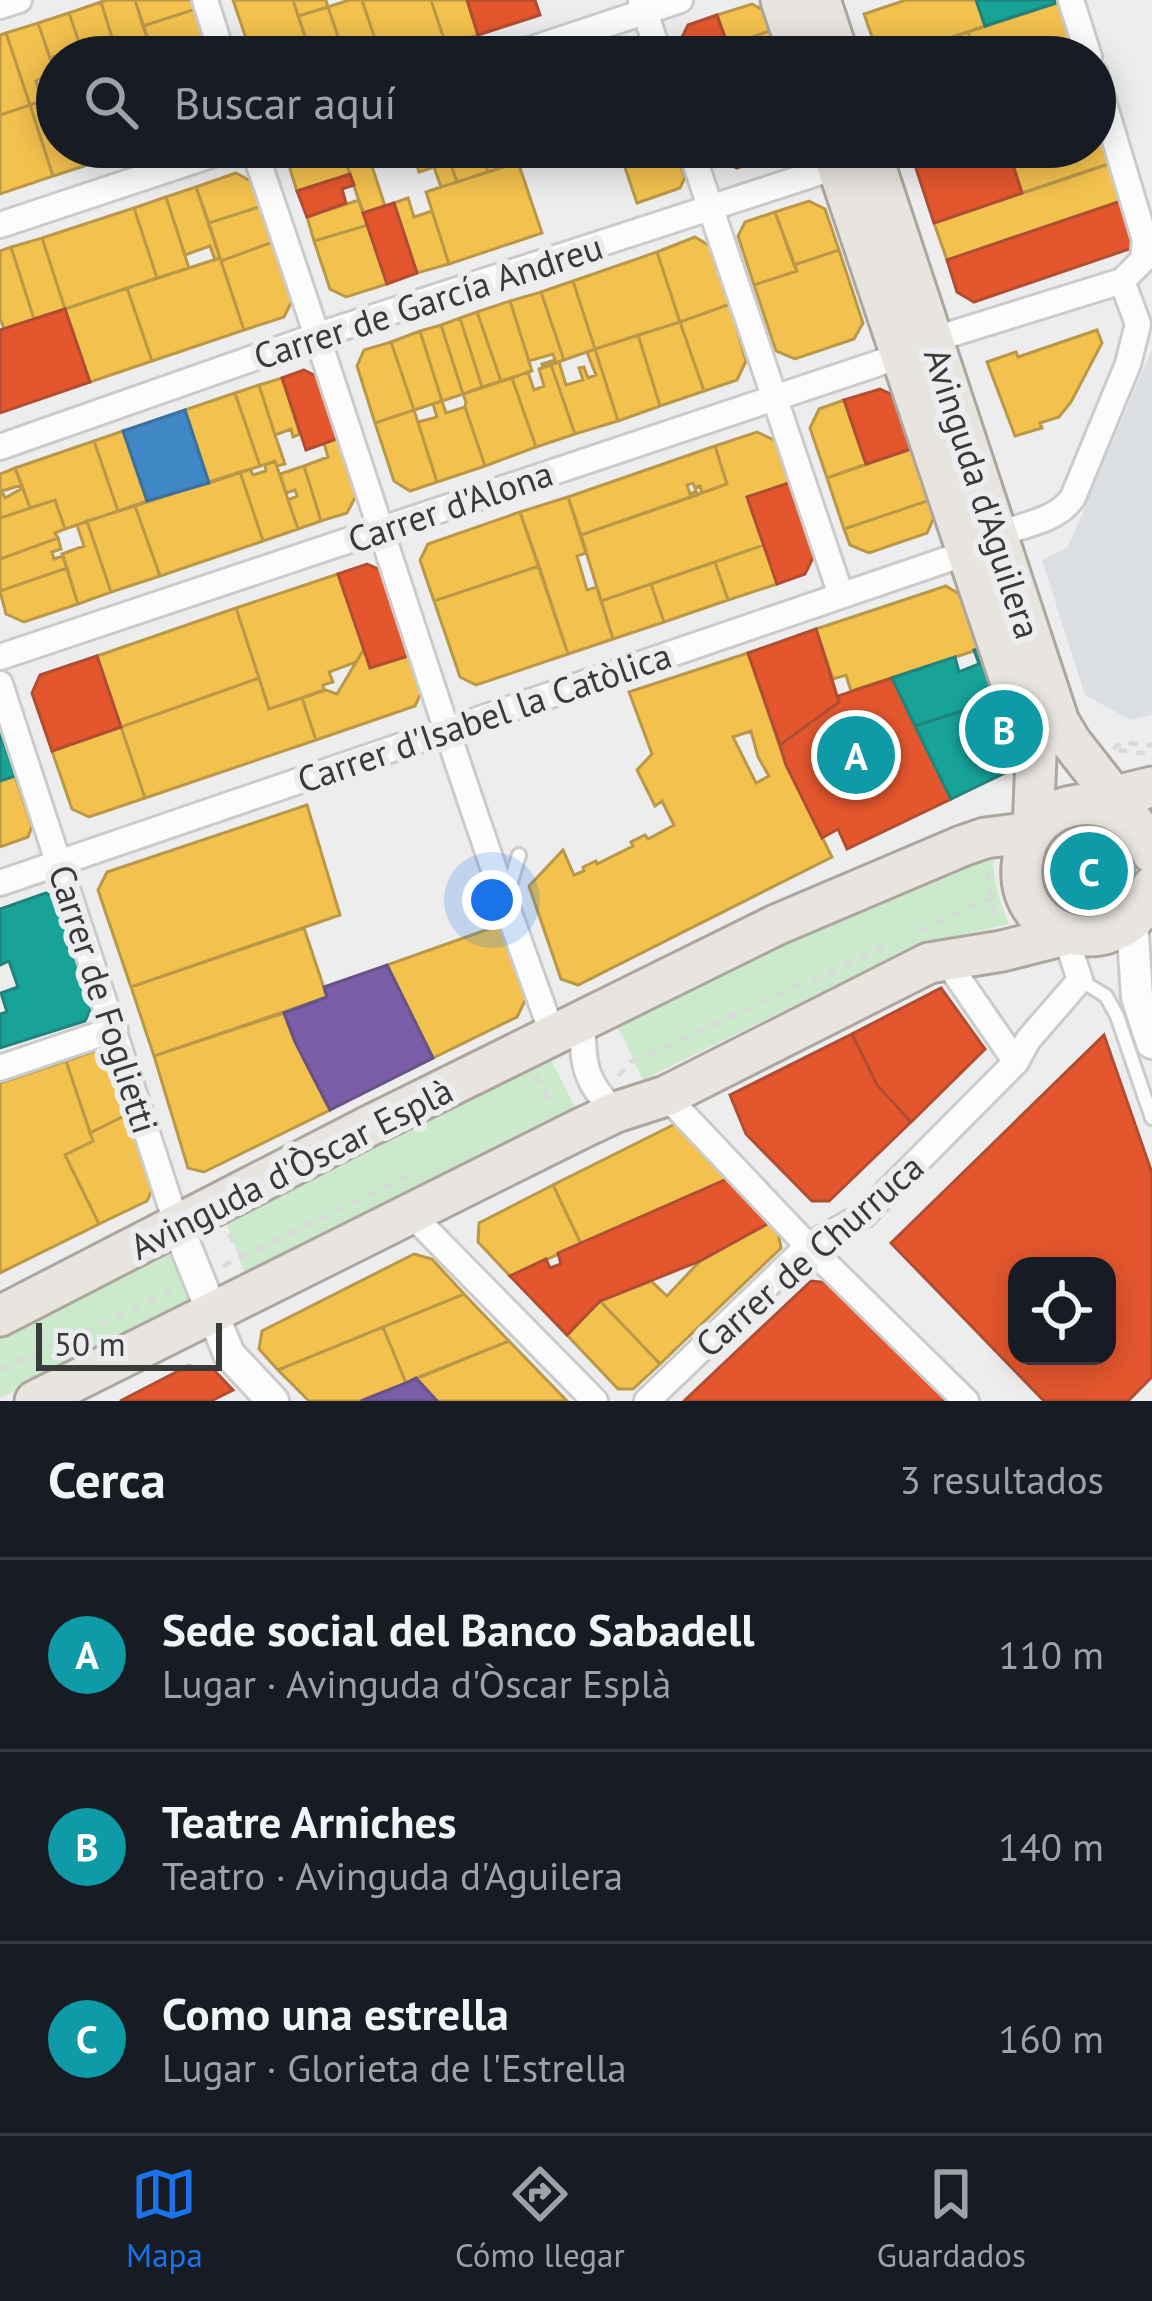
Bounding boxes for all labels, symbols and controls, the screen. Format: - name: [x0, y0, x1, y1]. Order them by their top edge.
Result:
- search box: [36, 36, 1116, 168]
- icon: search: [78, 69, 144, 135]
- text: Buscar aquí: [174, 73, 396, 131]
- street label: Carrer de García Andreu: [248, 222, 608, 380]
- street label: Avinguda d'Aguilera: [914, 342, 1052, 644]
- street label: Carrer d'Alona: [341, 449, 559, 563]
- street label: Carrer d'Isabel la Catòlica: [291, 631, 677, 803]
- pin: B: [965, 684, 1043, 774]
- pin: A: [817, 710, 895, 800]
- pin: C: [1050, 826, 1128, 916]
- street label: Carrer de Foglietti: [38, 859, 170, 1139]
- your location: [462, 870, 522, 930]
- street label: Avinguda d'Òscar Esplà: [122, 1066, 460, 1270]
- street label: Carrer de Churruca: [685, 1143, 933, 1367]
- map controls: [1008, 1257, 1116, 1365]
- button: locate: [1008, 1257, 1116, 1365]
- scale bar: [36, 1317, 222, 1370]
- text: 50 m: [54, 1322, 126, 1365]
- text: Cerca: [48, 1446, 166, 1512]
- text: 3 resultados: [900, 1454, 1104, 1505]
- text: Sede social del Banco Sabadell: [162, 1600, 755, 1658]
- text: A: [75, 1629, 99, 1680]
- text: 110 m: [998, 1629, 1104, 1680]
- text: Lugar · Avinguda d'Òscar Esplà: [162, 1658, 671, 1709]
- text: Teatre Arniches: [162, 1792, 456, 1850]
- text: B: [75, 1821, 99, 1872]
- text: 140 m: [998, 1821, 1104, 1872]
- text: Teatro · Avinguda d'Aguilera: [162, 1850, 623, 1901]
- text: Como una estrella: [162, 1984, 509, 2042]
- text: C: [76, 2013, 98, 2064]
- text: 160 m: [998, 2013, 1104, 2064]
- text: Lugar · Glorieta de l'Estrella: [162, 2042, 627, 2093]
- tab: Mapa: [126, 2161, 203, 2276]
- tab: Cómo llegar: [455, 2161, 625, 2276]
- tab: Guardados: [877, 2161, 1026, 2276]

